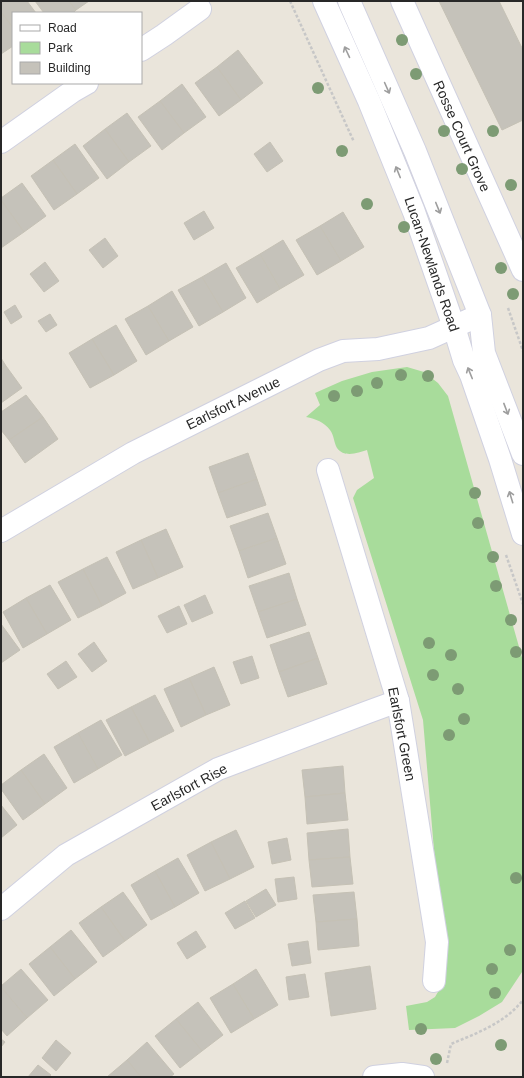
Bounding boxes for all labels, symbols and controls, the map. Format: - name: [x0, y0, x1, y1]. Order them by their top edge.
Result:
- legend: [12, 12, 142, 84]
- text: Road: [48, 21, 77, 35]
- text: Park: [48, 41, 74, 55]
- one-way arrow: [343, 47, 350, 59]
- text: Building: [48, 61, 91, 75]
- street label: Rosse Court Grove: [430, 78, 494, 194]
- one-way arrow: [384, 82, 391, 94]
- one-way arrow: [394, 166, 401, 178]
- street label: Lucan-Newlands Road: [401, 194, 463, 334]
- one-way arrow: [434, 201, 442, 213]
- one-way arrow: [466, 368, 473, 380]
- street label: Earlsfort Avenue: [183, 373, 283, 433]
- one-way arrow: [502, 403, 510, 415]
- one-way arrow: [507, 490, 514, 503]
- street label: Earlsfort Green: [385, 686, 419, 782]
- street label: Earlsfort Rise: [148, 760, 230, 814]

